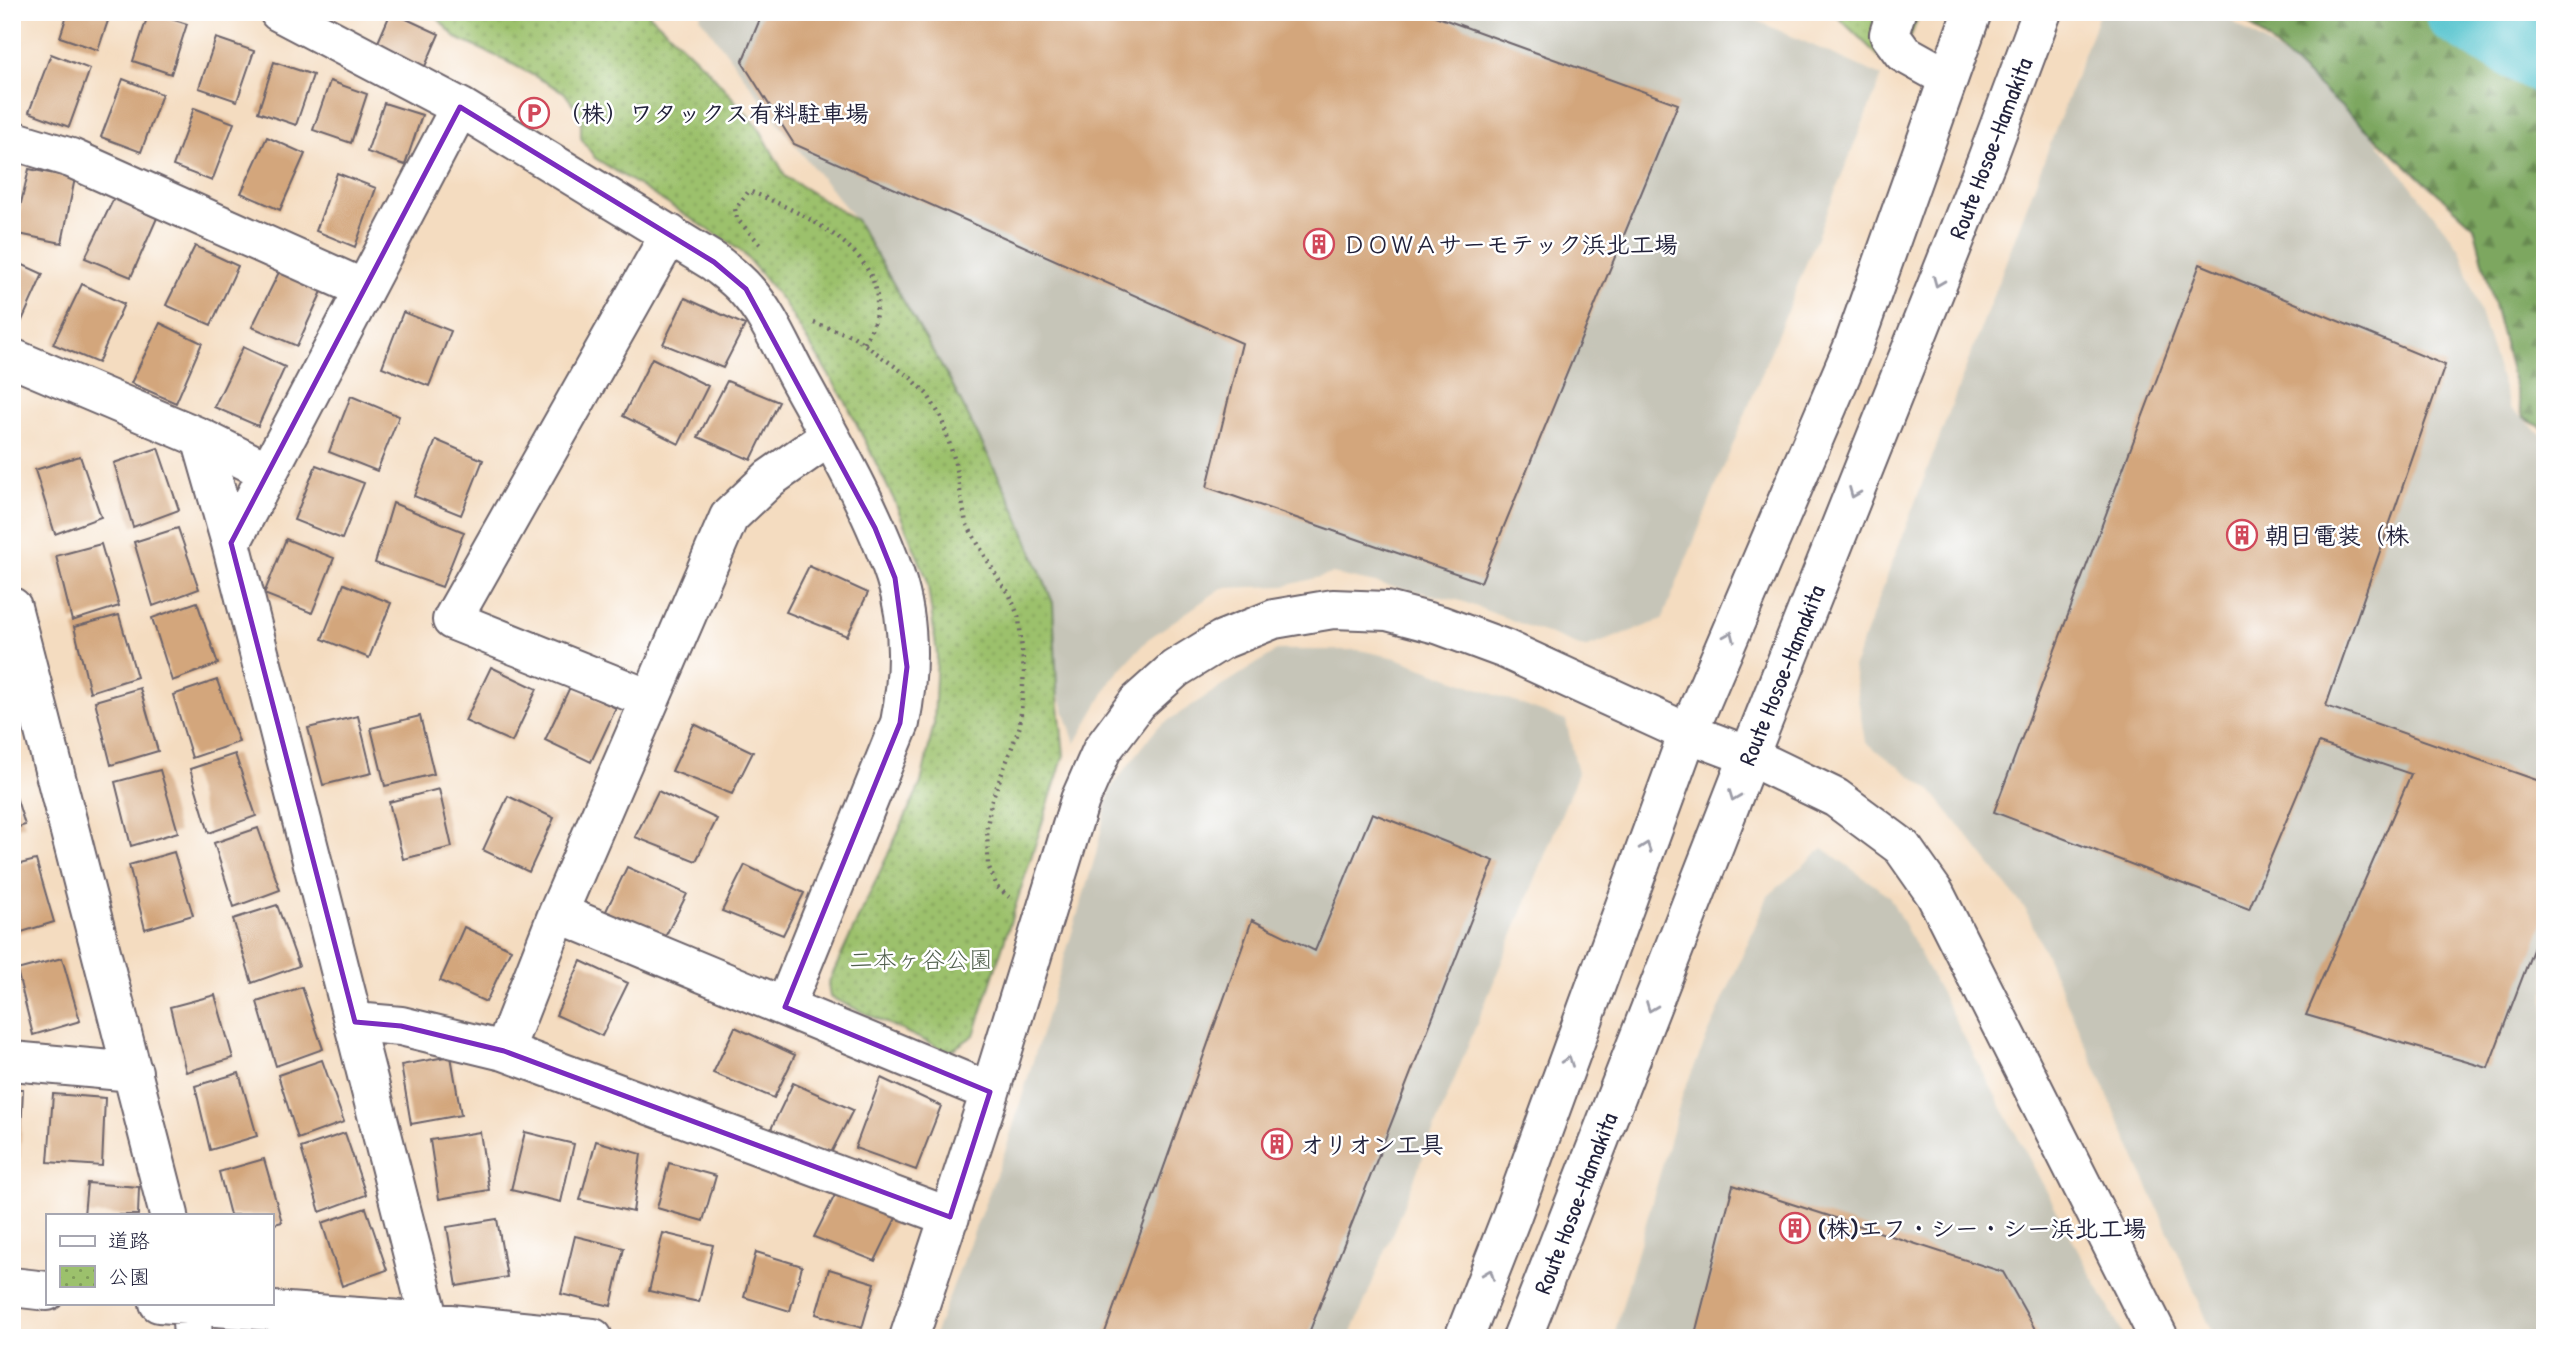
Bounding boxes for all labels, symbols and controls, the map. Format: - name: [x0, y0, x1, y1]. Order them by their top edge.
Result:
- street label: Route Hosoe-Hamakita: [1941, 53, 2039, 243]
- parking icon: （株）ワタックス有料駐車場: [517, 96, 551, 130]
- place label: （株）ワタックス有料駐車場: [557, 97, 869, 129]
- building icon: ＤＯＷＡサーモテック浜北工場: [1302, 227, 1336, 261]
- place label: ＤＯＷＡサーモテック浜北工場: [1342, 228, 1678, 260]
- one-way arrow: [1932, 274, 1946, 287]
- one-way arrow: [1848, 486, 1862, 498]
- building icon: 朝日電装（株: [2225, 518, 2259, 552]
- place label: 朝日電装（株: [2265, 519, 2410, 551]
- street label: Route Hosoe-Hamakita: [1730, 580, 1832, 770]
- one-way arrow: [1721, 630, 1735, 642]
- one-way arrow: [1728, 789, 1742, 801]
- one-way arrow: [1638, 842, 1652, 854]
- park label: 二本ヶ谷公園: [849, 943, 993, 975]
- one-way arrow: [1645, 1001, 1659, 1013]
- one-way arrow: [1560, 1055, 1574, 1068]
- street label: Route Hosoe-Hamakita: [1526, 1108, 1624, 1298]
- building icon: オリオン工具: [1260, 1127, 1294, 1161]
- place label: オリオン工具: [1300, 1128, 1444, 1160]
- building icon: (株)エフ・シー・シー浜北工場: [1778, 1211, 1812, 1245]
- place label: (株)エフ・シー・シー浜北工場: [1818, 1212, 2147, 1244]
- legend: [46, 1214, 273, 1304]
- text: 道路: [108, 1226, 150, 1255]
- text: 公園: [108, 1262, 150, 1291]
- one-way arrow: [1480, 1269, 1494, 1281]

